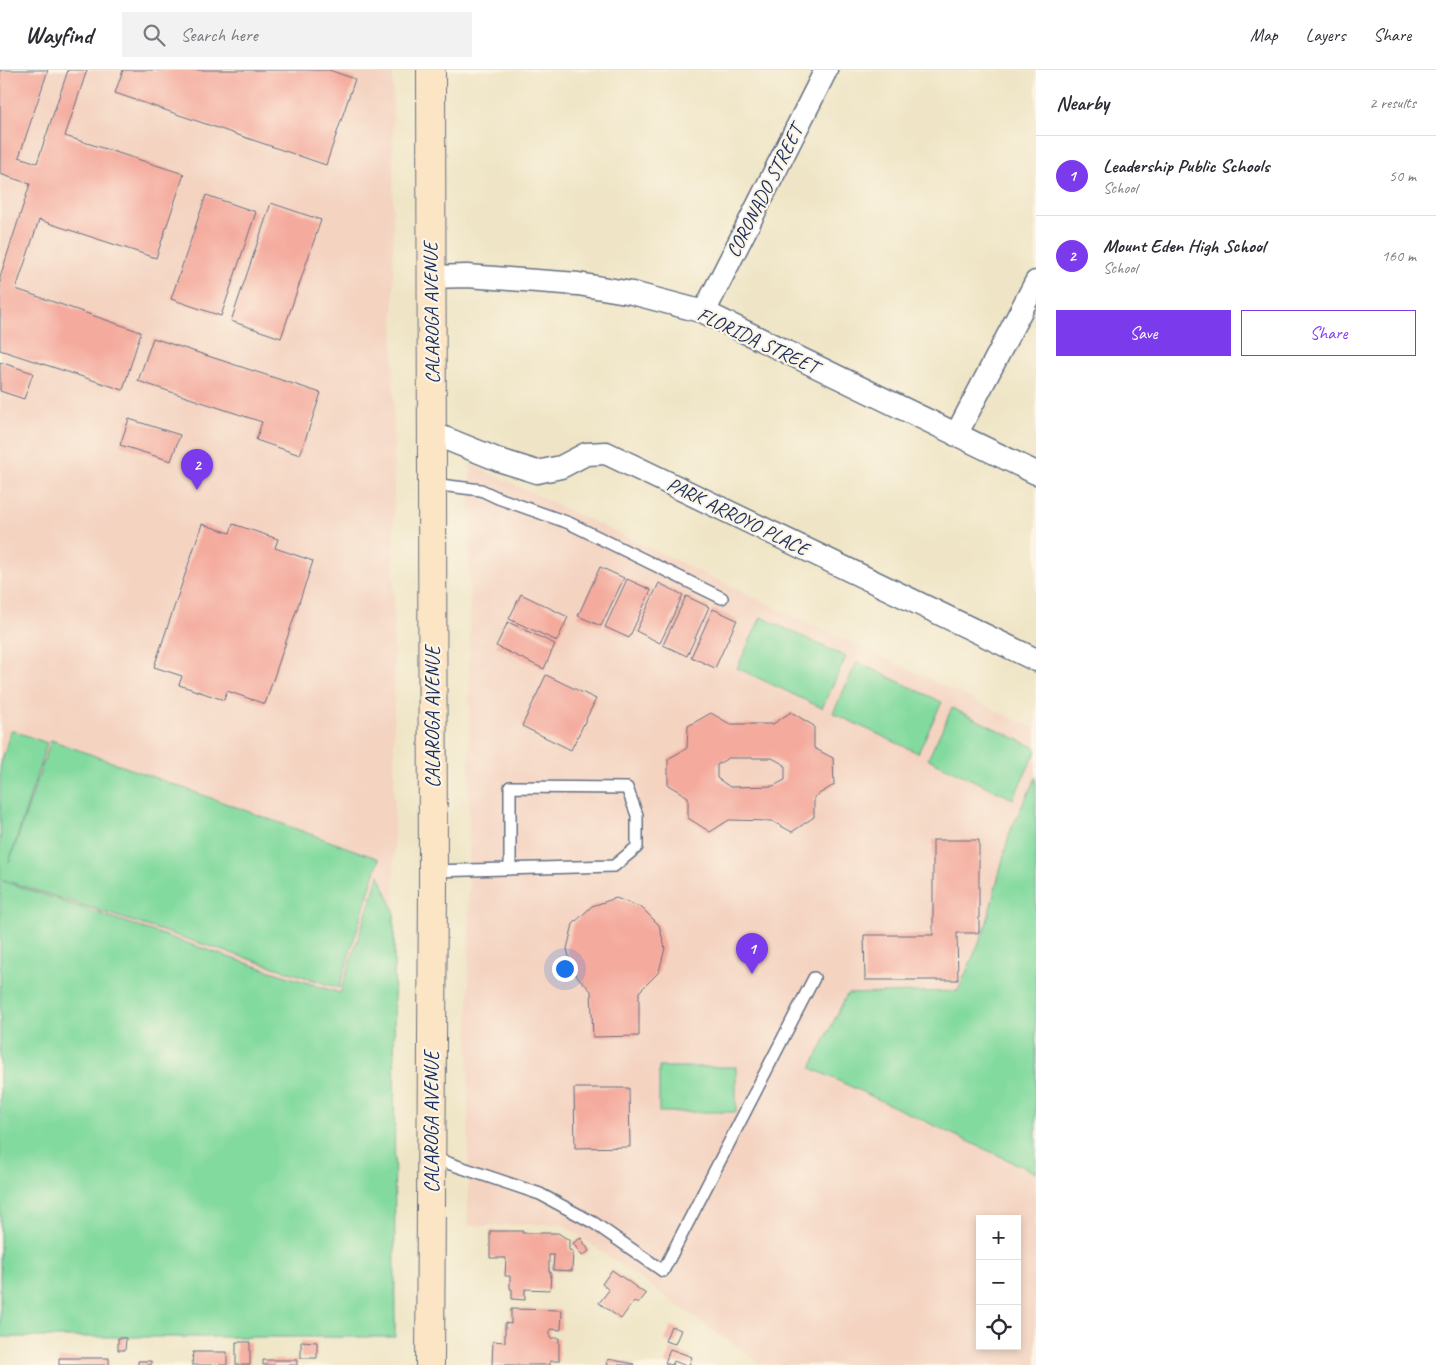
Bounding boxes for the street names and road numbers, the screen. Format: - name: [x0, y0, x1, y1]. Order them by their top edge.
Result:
- street label: CORONADO STREET: [720, 117, 811, 262]
- street label: CALAROGA AVENUE: [418, 239, 445, 384]
- street label: FLORIDA STREET: [693, 302, 826, 381]
- street label: PARK ARROYO PLACE: [663, 471, 815, 563]
- street label: CALAROGA AVENUE: [420, 643, 445, 788]
- street label: CALAROGA AVENUE: [419, 1048, 444, 1193]

